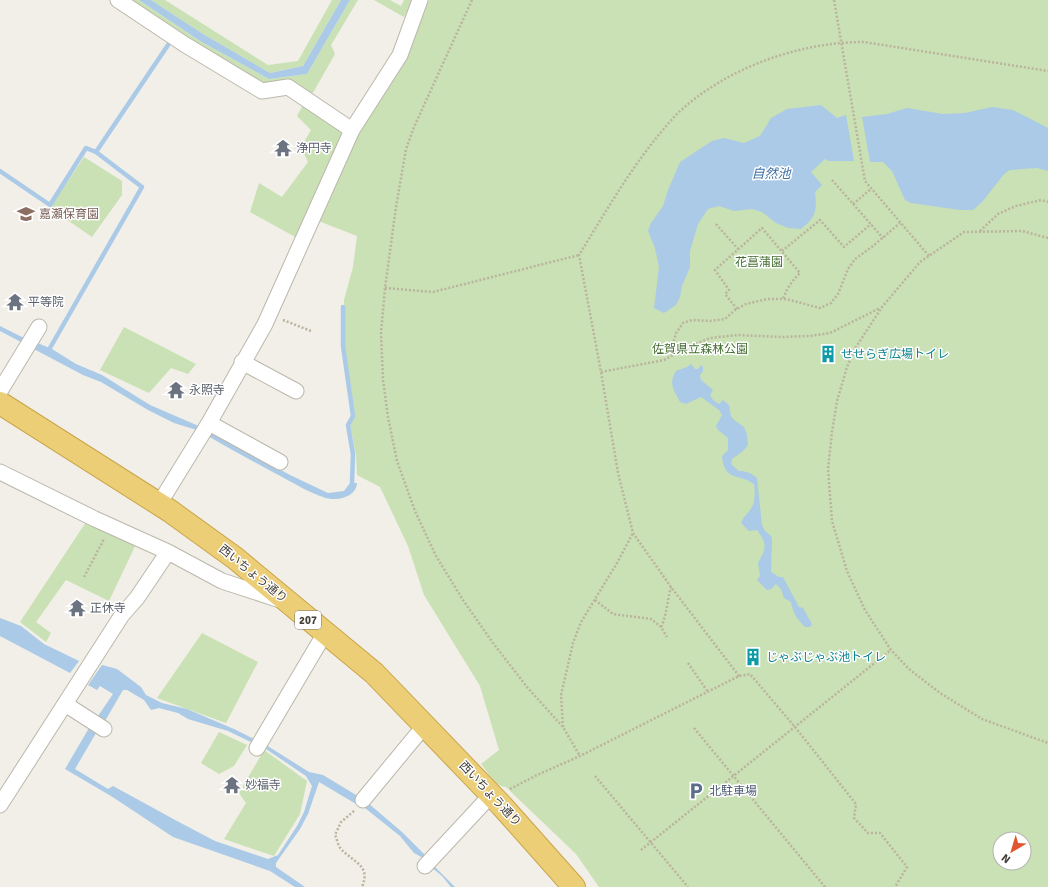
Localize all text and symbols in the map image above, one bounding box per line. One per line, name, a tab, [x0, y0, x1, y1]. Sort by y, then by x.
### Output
temple icon: 浄円寺	[273, 138, 293, 158]
place label: 浄円寺	[296, 141, 332, 156]
water label: 自然池	[751, 166, 792, 182]
school or university icon: 嘉瀬保育園	[16, 204, 36, 224]
place label: 嘉瀬保育園	[39, 207, 99, 222]
park label: 花菖蒲園	[735, 255, 783, 270]
temple icon: 平等院	[5, 292, 25, 312]
place label: 平等院	[28, 295, 64, 310]
park label: 佐賀県立森林公園	[652, 342, 748, 357]
building icon: せせらぎ広場トイレ	[818, 344, 838, 364]
place label: せせらぎ広場トイレ	[841, 347, 949, 362]
temple icon: 永照寺	[166, 380, 186, 400]
place label: 永照寺	[189, 383, 225, 398]
street label: 西いちょう通り	[216, 542, 290, 606]
temple icon: 正休寺	[67, 598, 87, 618]
place label: 正休寺	[90, 601, 126, 616]
road number: 207	[295, 611, 321, 629]
building icon: じゃぶじゃぶ池トイレ	[743, 647, 763, 667]
place label: じゃぶじゃぶ池トイレ	[766, 650, 886, 665]
street label: 西いちょう通り	[456, 758, 524, 830]
temple icon: 妙福寺	[222, 775, 242, 795]
place label: 妙福寺	[245, 778, 281, 793]
parking icon: 北駐車場	[686, 781, 706, 801]
place label: 北駐車場	[709, 784, 757, 799]
north arrow	[992, 831, 1032, 871]
text: N	[999, 851, 1013, 866]

